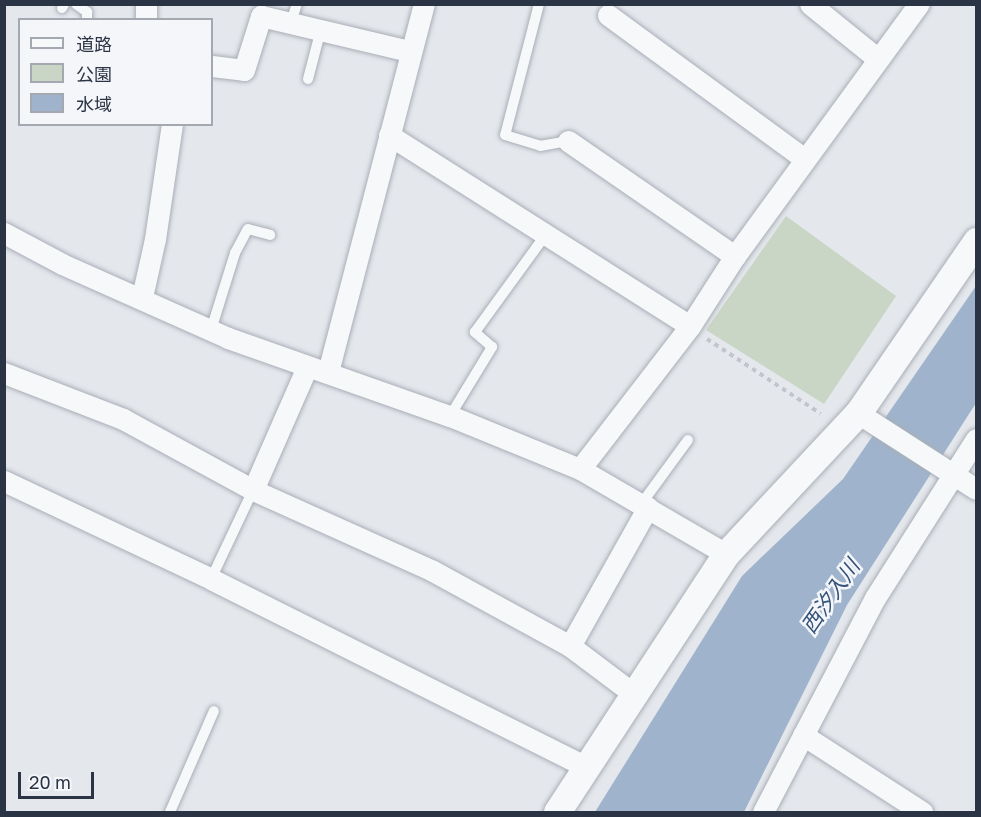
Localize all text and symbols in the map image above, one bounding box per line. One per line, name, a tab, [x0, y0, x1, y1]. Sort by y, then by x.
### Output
legend	[18, 18, 213, 126]
text: 道路	[76, 33, 112, 55]
text: 公園	[76, 63, 112, 85]
text: 水域	[76, 93, 112, 115]
water label: 西汐入川	[796, 554, 864, 638]
scale bar	[21, 760, 98, 798]
text: 20 m	[29, 771, 71, 793]

